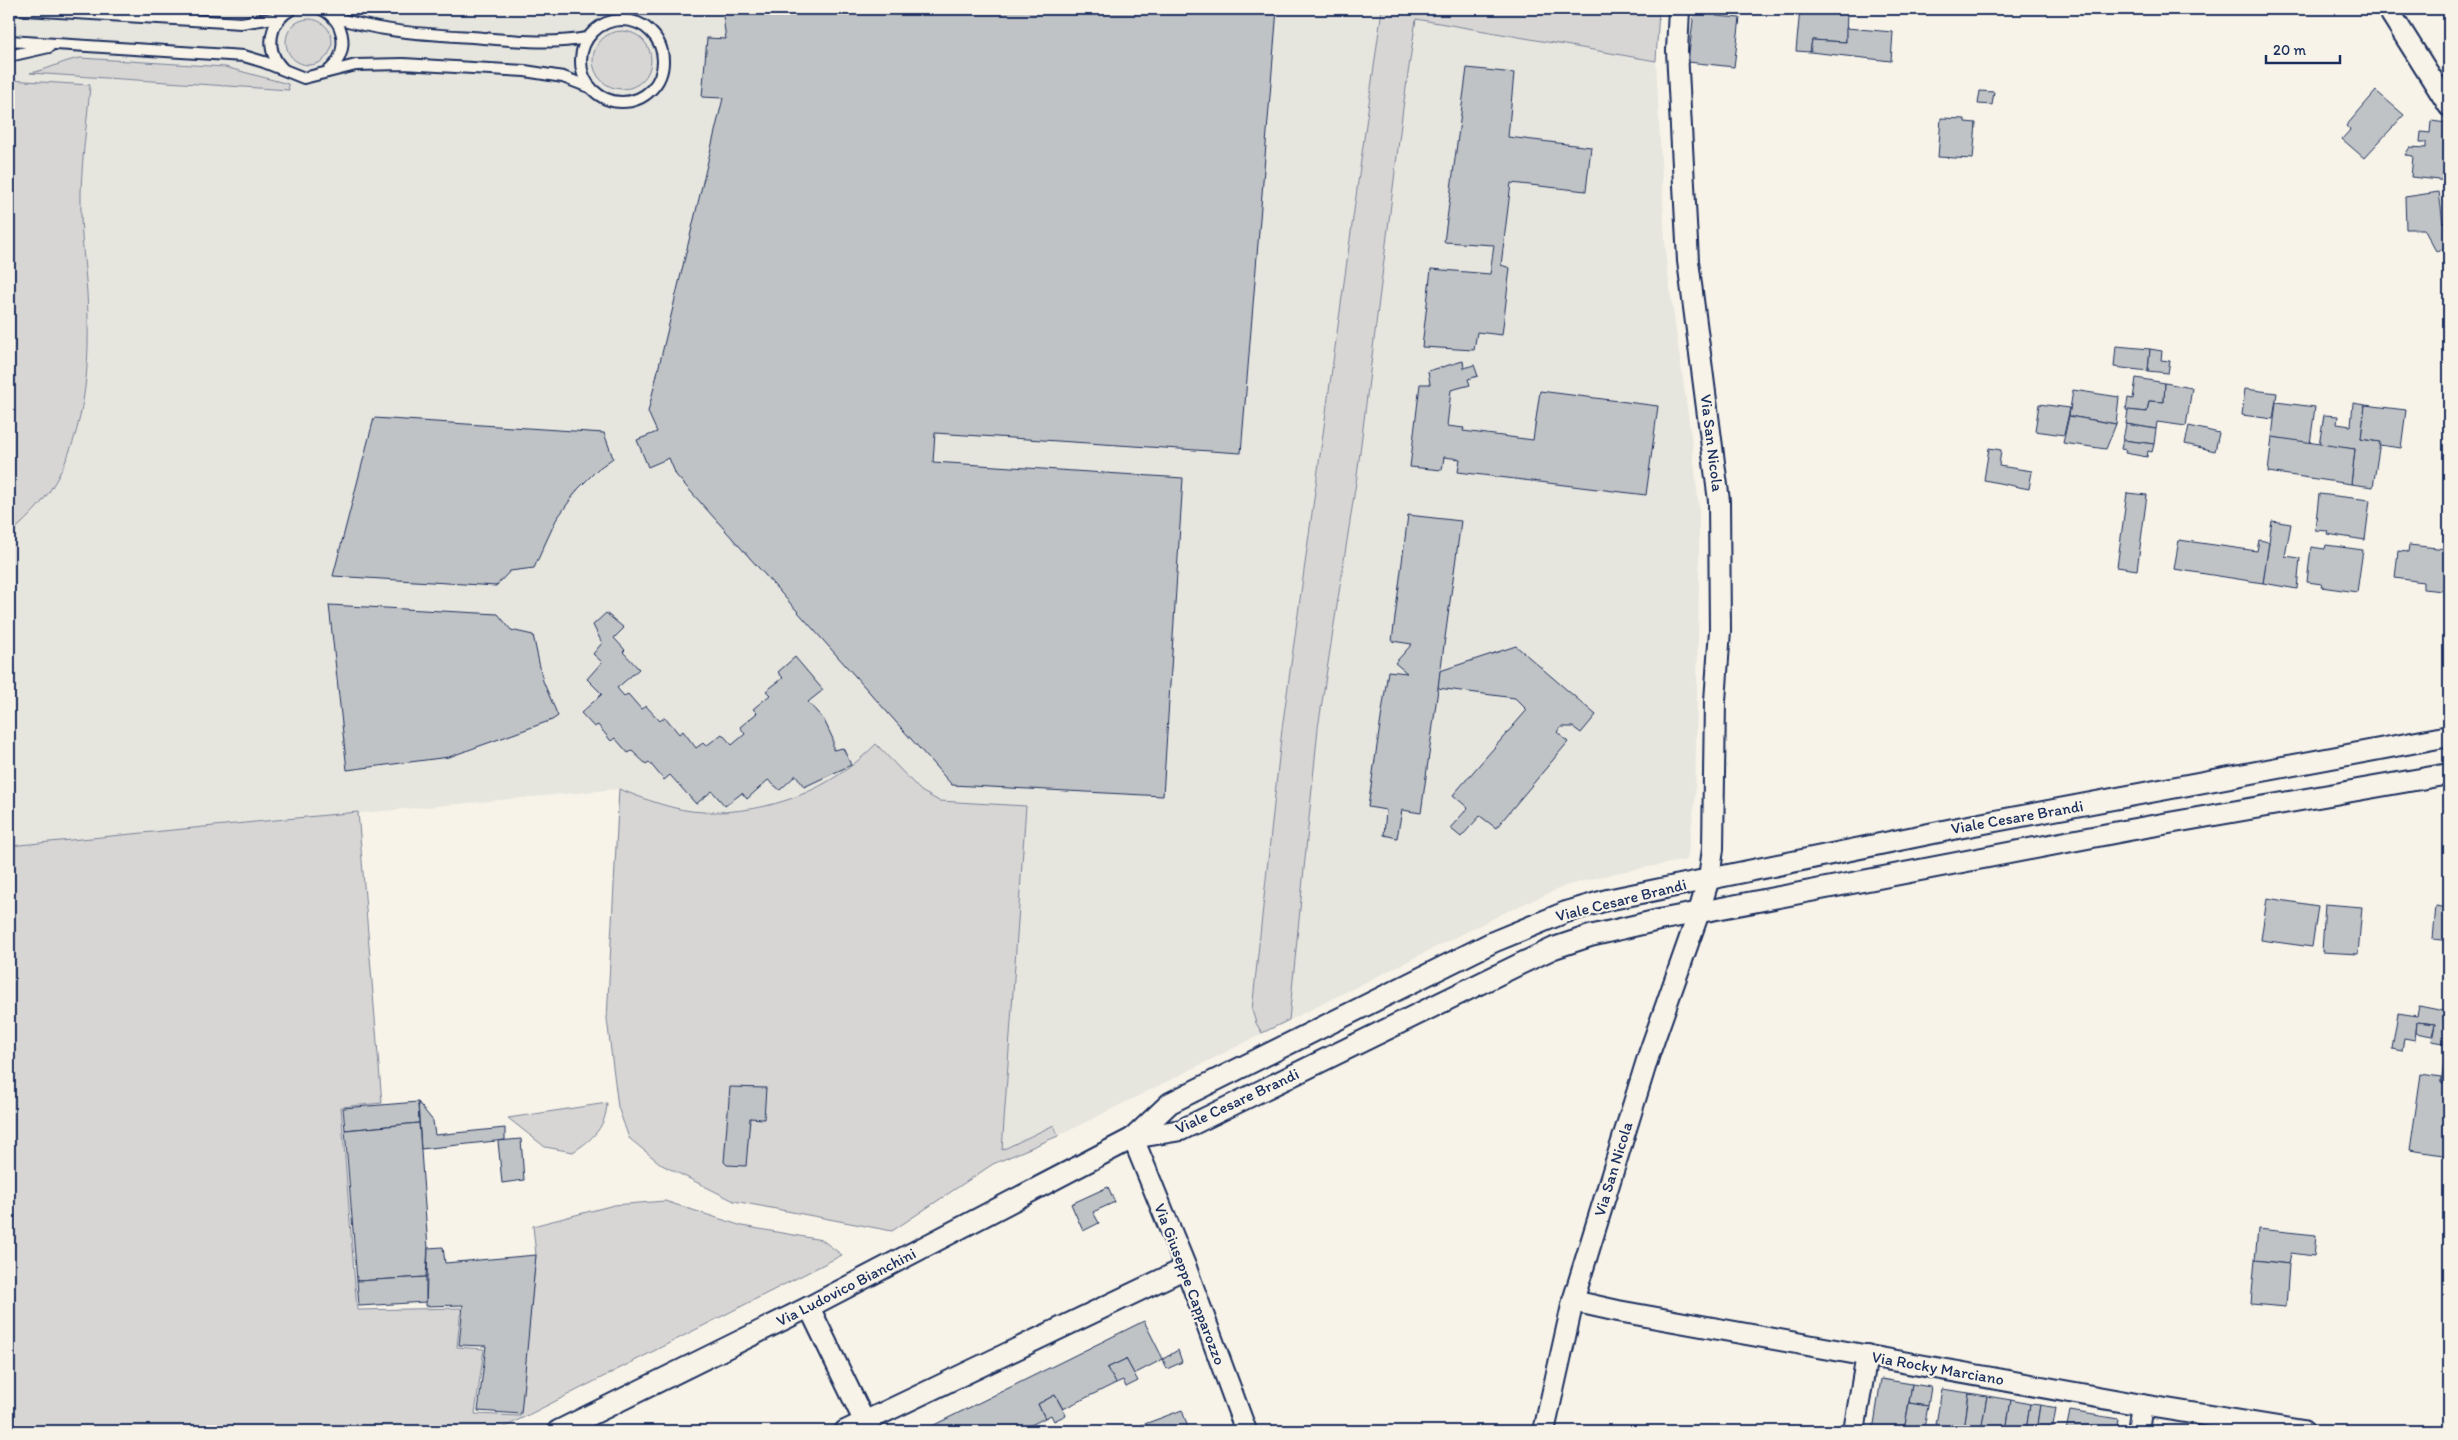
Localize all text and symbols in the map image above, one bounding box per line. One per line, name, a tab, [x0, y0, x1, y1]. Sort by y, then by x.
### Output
scale bar	[2266, 32, 2339, 64]
text: 20 m	[2273, 41, 2307, 59]
street label: Via San Nicola	[1697, 393, 1727, 494]
street label: Viale Cesare Brandi	[1949, 796, 2085, 838]
street label: Viale Cesare Brandi	[1554, 875, 1688, 925]
street label: Viale Cesare Brandi	[1172, 1064, 1302, 1138]
street label: Via San Nicola	[1590, 1119, 1637, 1219]
street label: Via Giuseppe Capparozzo	[1150, 1201, 1230, 1367]
street label: Via Ludovico Bianchini	[773, 1244, 919, 1330]
street label: Via Rocky Marciano	[1870, 1347, 2006, 1389]

